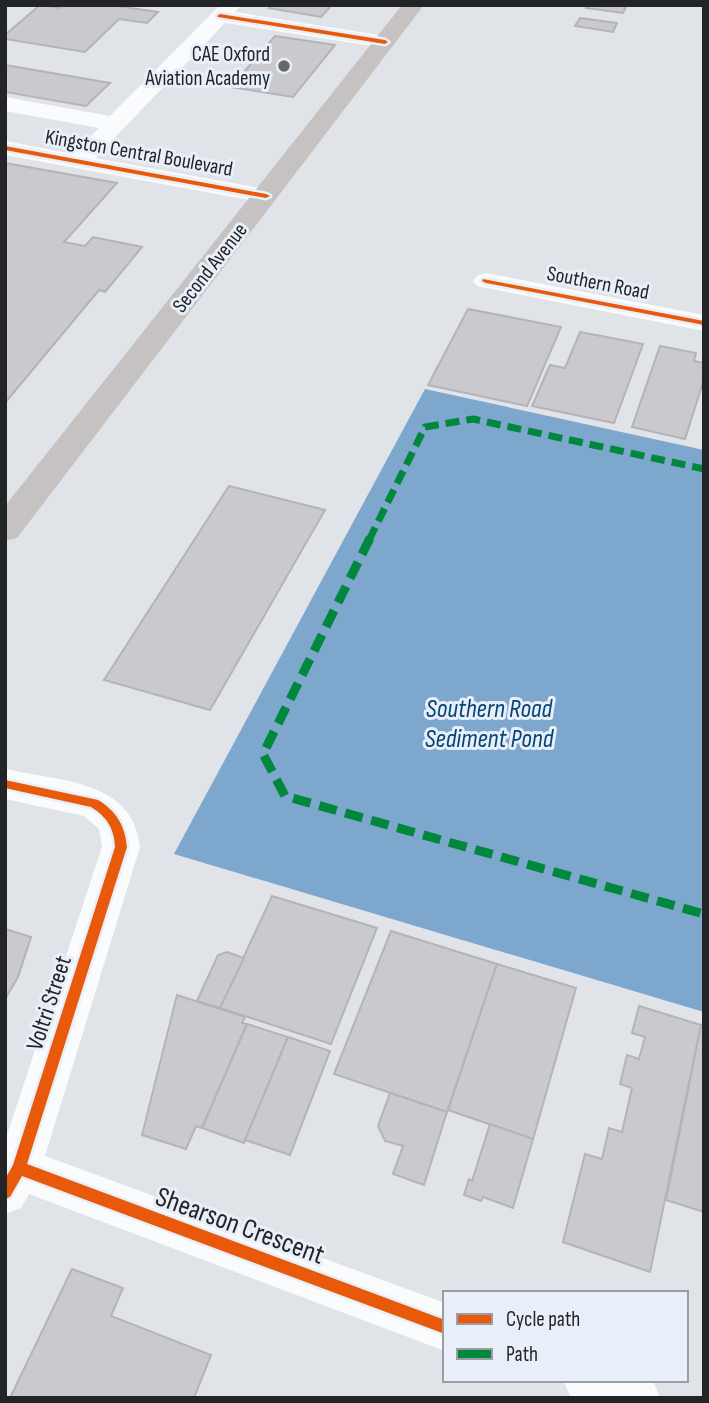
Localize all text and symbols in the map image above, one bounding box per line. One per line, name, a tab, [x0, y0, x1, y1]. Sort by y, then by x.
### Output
place label: CAE Oxford Aviation Academy	[145, 42, 270, 91]
marker: CAE Oxford Aviation Academy	[276, 58, 292, 74]
street label: Kingston Central Boulevard	[43, 124, 235, 182]
street label: Second Avenue	[167, 218, 253, 318]
street label: Southern Road	[545, 261, 651, 305]
water label: Southern Road Sediment Pond	[425, 694, 555, 755]
street label: Voltri Street	[20, 952, 78, 1054]
street label: Shearson Crescent	[151, 1180, 329, 1272]
legend	[443, 1291, 688, 1382]
text: Cycle path	[506, 1307, 580, 1332]
text: Path	[506, 1342, 538, 1367]

